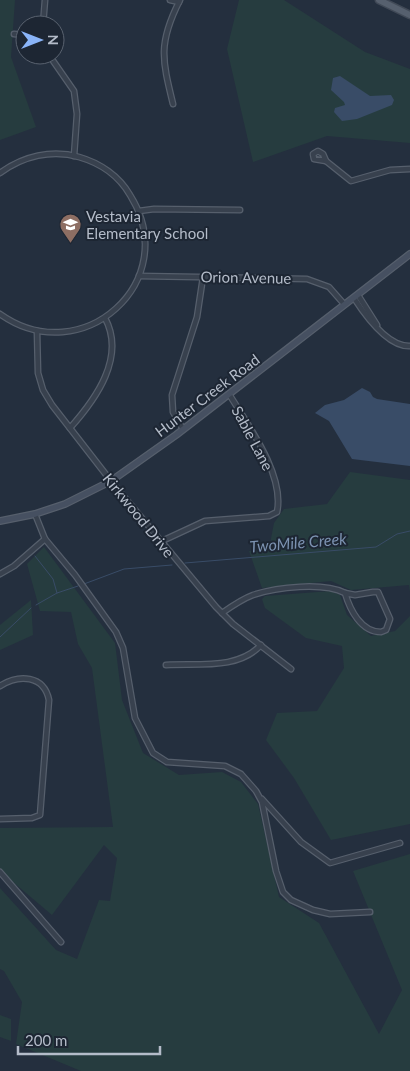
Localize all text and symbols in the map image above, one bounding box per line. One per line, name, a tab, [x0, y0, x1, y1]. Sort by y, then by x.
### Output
north arrow	[15, 15, 65, 65]
text: N	[45, 35, 62, 45]
place label: Vestavia Elementary School	[86, 207, 208, 242]
school or university icon: Vestavia Elementary School	[58, 213, 82, 244]
street label: Orion Avenue	[200, 267, 292, 287]
street label: Hunter Creek Road	[151, 350, 263, 440]
street label: Sable Lane	[228, 403, 278, 473]
street label: Kirkwood Drive	[99, 469, 179, 561]
water label: TwoMile Creek	[249, 528, 348, 556]
scale bar	[18, 1024, 160, 1056]
text: 200 m	[25, 1031, 67, 1049]

